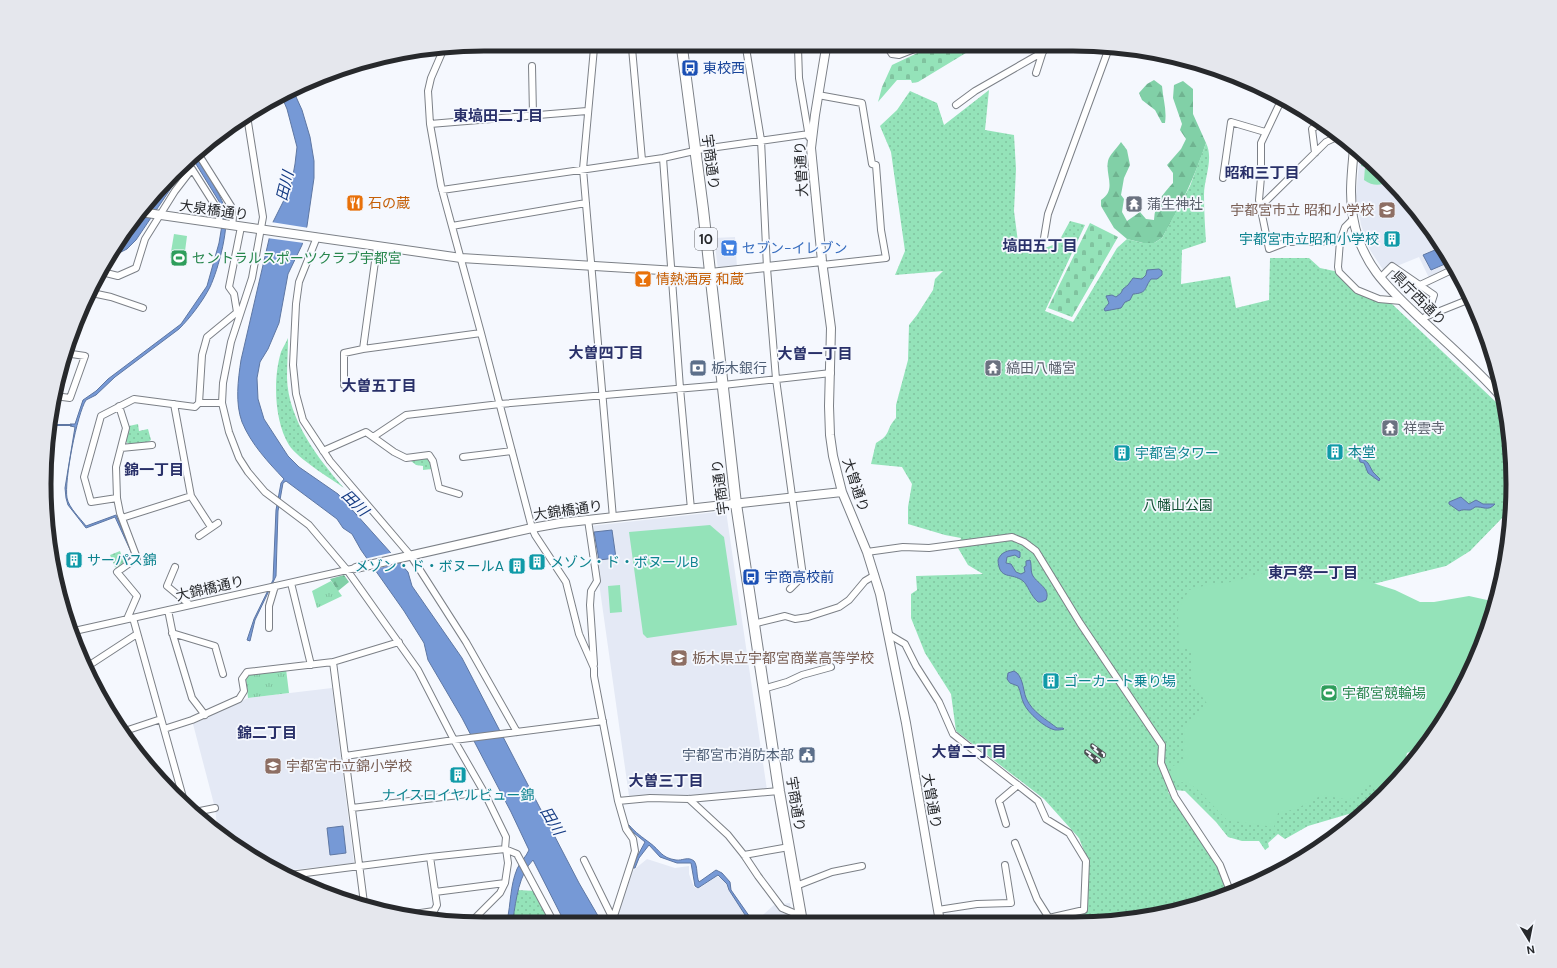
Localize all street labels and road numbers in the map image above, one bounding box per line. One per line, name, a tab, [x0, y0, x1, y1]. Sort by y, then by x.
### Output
street label: 宇商通り	[699, 133, 723, 191]
street label: 大曽通り	[791, 141, 811, 197]
street label: 大泉橋通り	[178, 196, 250, 224]
road number: 10	[695, 228, 717, 250]
street label: 県庁西通り	[1388, 267, 1450, 329]
street label: 大曽通り	[839, 456, 873, 514]
street label: 宇商通り	[708, 458, 732, 516]
street label: 大錦橋通り	[532, 496, 604, 524]
street label: 大錦橋通り	[174, 571, 246, 605]
street label: 大曽通り	[918, 772, 946, 830]
street label: 宇商通り	[783, 775, 809, 833]

